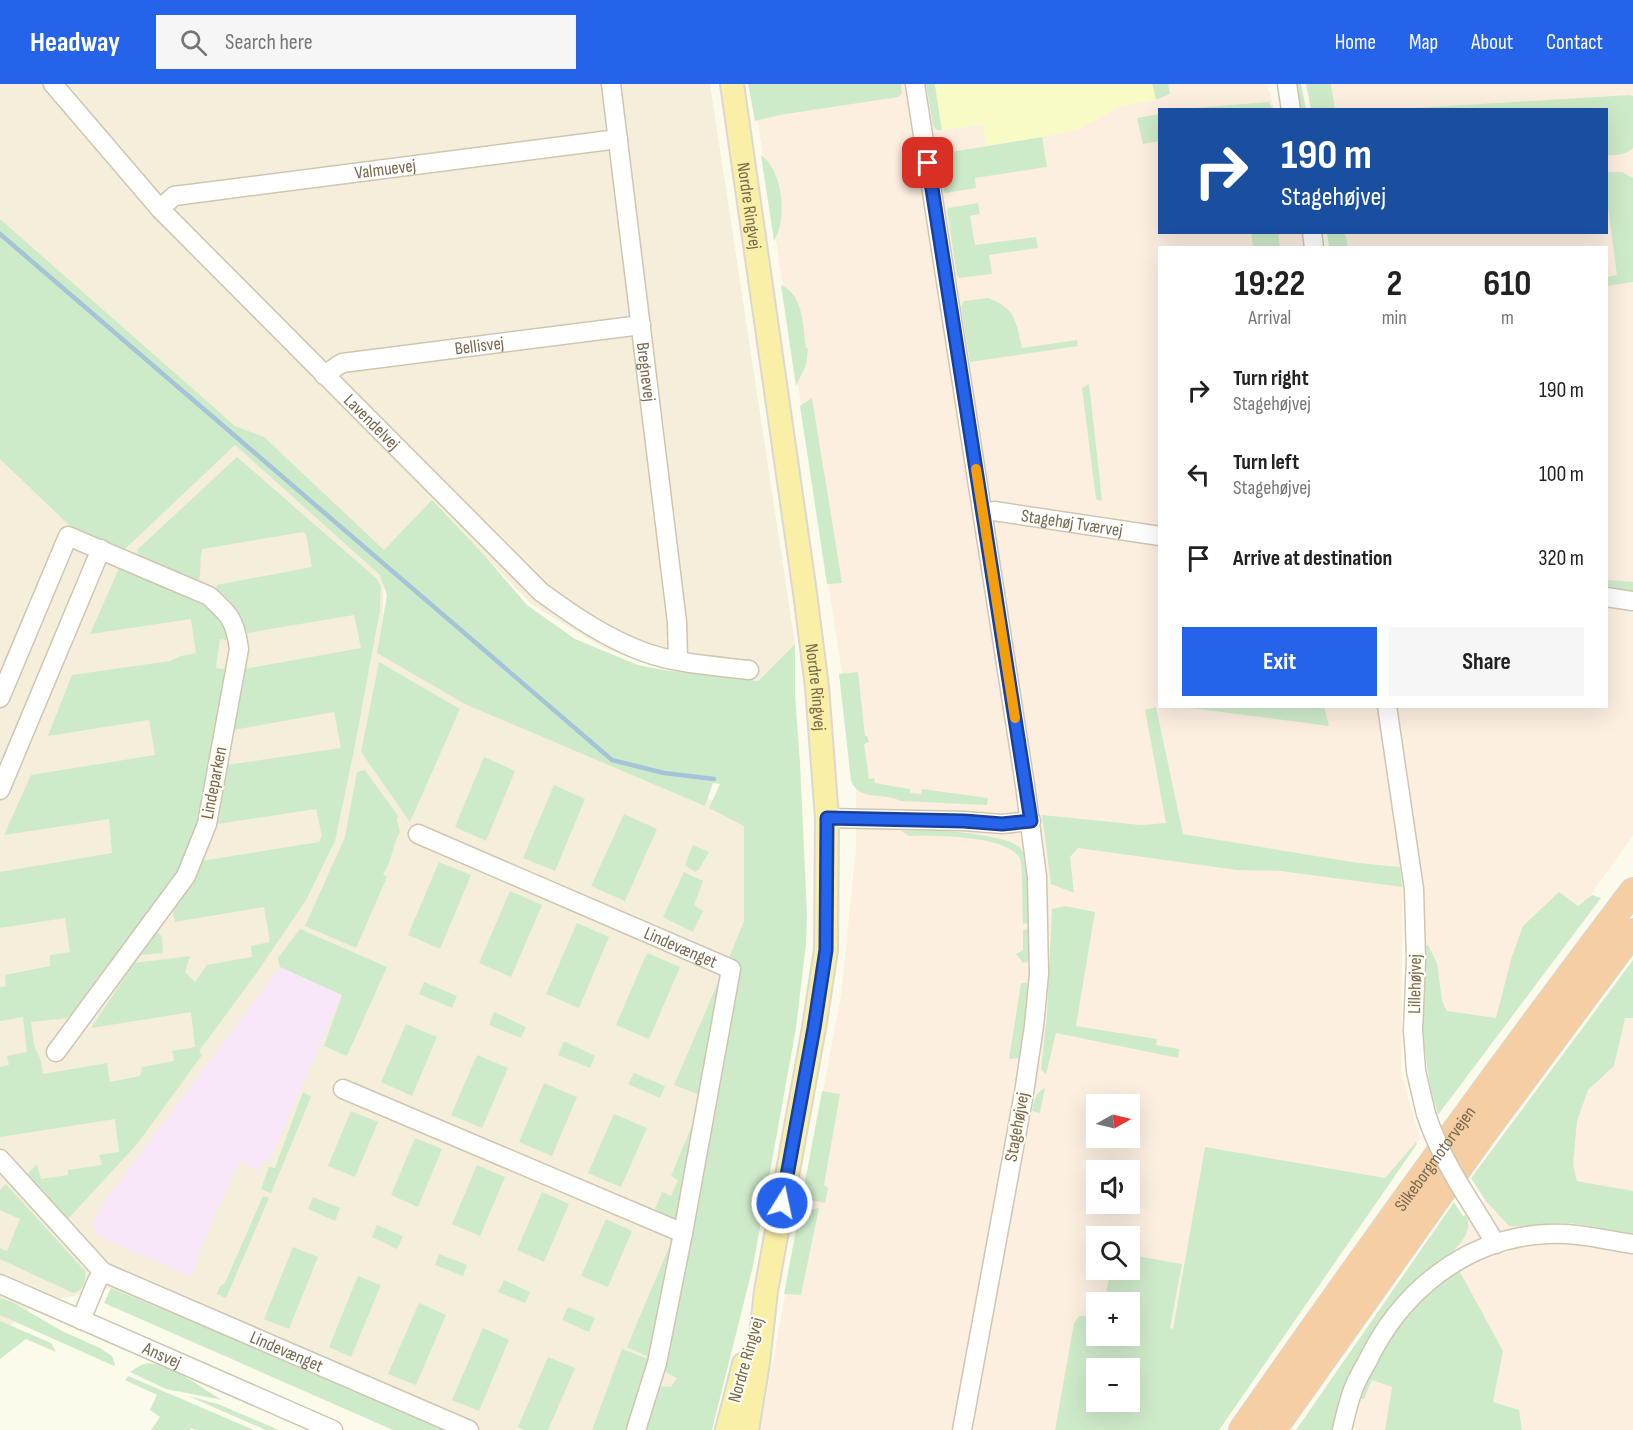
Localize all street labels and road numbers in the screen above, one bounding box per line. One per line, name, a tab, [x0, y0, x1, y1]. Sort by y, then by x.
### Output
street label: Valmuevej	[353, 155, 417, 183]
street label: Nordre Ringvej	[733, 161, 766, 251]
street label: Bellisvej	[453, 332, 505, 359]
street label: Bregnevej	[632, 341, 660, 403]
street label: Lavendelvej	[340, 390, 404, 454]
street label: Stagehøj Tværvej	[1020, 505, 1124, 541]
street label: Nordre Ringvej	[801, 642, 831, 732]
street label: Lindeparken	[197, 745, 231, 821]
street label: Lindevænget	[641, 922, 721, 972]
street label: Lillehøjvej	[1404, 954, 1426, 1014]
street label: Stagehøjvej	[1001, 1091, 1033, 1163]
street label: Silkeborgmotorvejen	[1390, 1102, 1480, 1215]
street label: Nordre Ringvej	[724, 1315, 768, 1405]
street label: Lindevænget	[247, 1326, 327, 1376]
street label: Ansvej	[139, 1337, 184, 1373]

